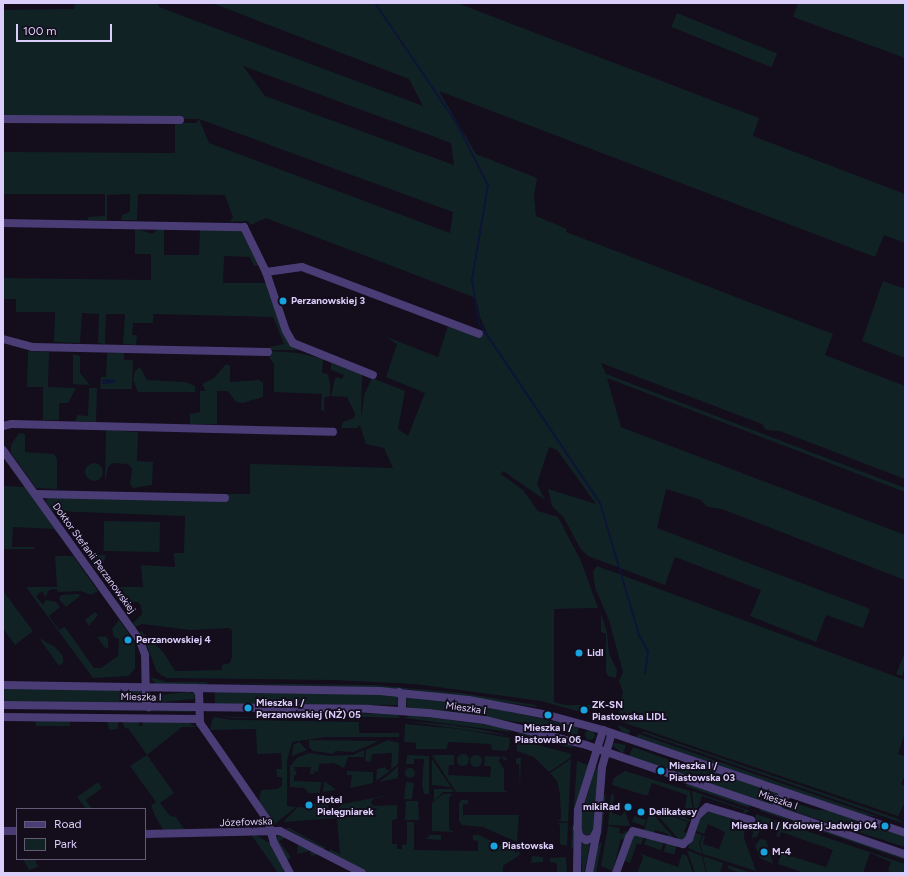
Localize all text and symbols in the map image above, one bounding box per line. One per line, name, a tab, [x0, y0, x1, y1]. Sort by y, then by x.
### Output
scale bar	[18, 16, 114, 42]
text: 100 m	[23, 24, 57, 38]
place label: Perzanowskiej 3	[291, 295, 365, 307]
marker: Perzanowskiej 3	[278, 296, 288, 306]
street label: Doktor Stefanii Perzanowskiej	[50, 501, 138, 615]
place label: Perzanowskiej 4	[136, 634, 211, 646]
marker: Perzanowskiej 4	[123, 635, 133, 645]
place label: Lidl	[587, 647, 603, 659]
marker: Lidl	[574, 648, 584, 658]
street label: Mieszka I	[120, 691, 162, 703]
place label: Mieszka I / Perzanowskiej (NŻ) 05	[256, 696, 361, 720]
place label: ZK-SN Piastowska LIDL	[592, 698, 667, 722]
street label: Mieszka I	[445, 699, 487, 717]
marker: Mieszka I / Perzanowskiej (NŻ) 05	[243, 703, 253, 713]
marker: ZK-SN Piastowska LIDL	[579, 705, 589, 715]
marker: Mieszka I / Piastowska 06	[543, 710, 553, 720]
place label: Mieszka I / Piastowska 06	[515, 721, 581, 744]
place label: Mieszka I / Piastowska 03	[669, 759, 735, 782]
marker: Mieszka I / Piastowska 03	[656, 766, 666, 776]
street label: Mieszka I	[757, 788, 799, 812]
place label: Hotel Pielęgniarek	[317, 793, 374, 816]
marker: Hotel Pielęgniarek	[304, 800, 314, 810]
place label: mikiRad	[583, 801, 620, 813]
marker: mikiRad	[623, 802, 633, 812]
place label: Delikatesy	[649, 806, 697, 818]
marker: Delikatesy	[636, 807, 646, 817]
legend	[16, 808, 146, 860]
street label: Józefowska	[219, 815, 273, 829]
text: Road	[54, 817, 82, 831]
place label: Mieszka I / Królowej Jadwigi 04	[731, 820, 877, 832]
marker: Mieszka I / Królowej Jadwigi 04	[880, 821, 890, 831]
text: Park	[54, 837, 77, 851]
place label: Piastowska	[502, 840, 554, 852]
marker: Piastowska	[489, 841, 499, 851]
place label: M-4	[772, 846, 791, 858]
marker: M-4	[759, 847, 769, 857]

